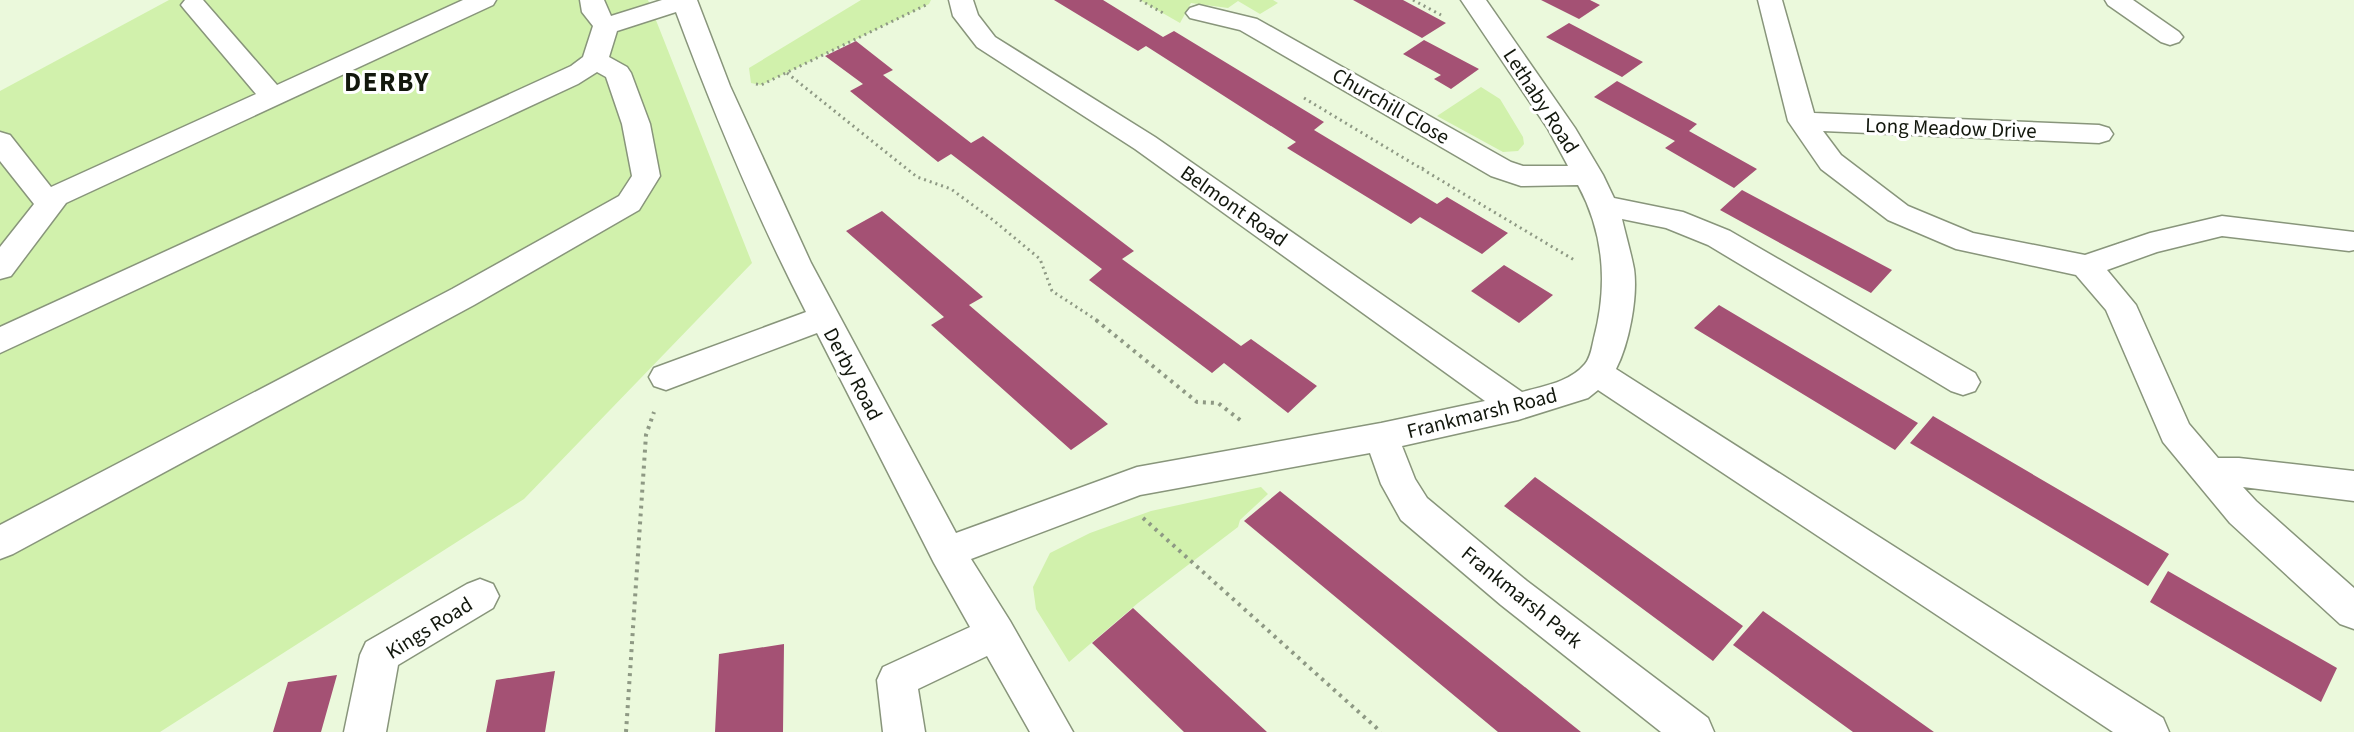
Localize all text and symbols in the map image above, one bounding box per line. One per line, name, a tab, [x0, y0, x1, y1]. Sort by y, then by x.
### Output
street label: Lethaby Road	[1496, 43, 1586, 159]
street label: Churchill Close	[1327, 60, 1455, 152]
district label: DERBY	[344, 63, 430, 102]
street label: Long Meadow Drive	[1865, 110, 2037, 146]
street label: Belmont Road	[1174, 158, 1294, 254]
street label: Derby Road	[816, 322, 890, 426]
street label: Frankmarsh Road	[1404, 380, 1560, 446]
street label: Frankmarsh Park	[1455, 539, 1589, 656]
street label: Kings Road	[380, 589, 478, 667]

